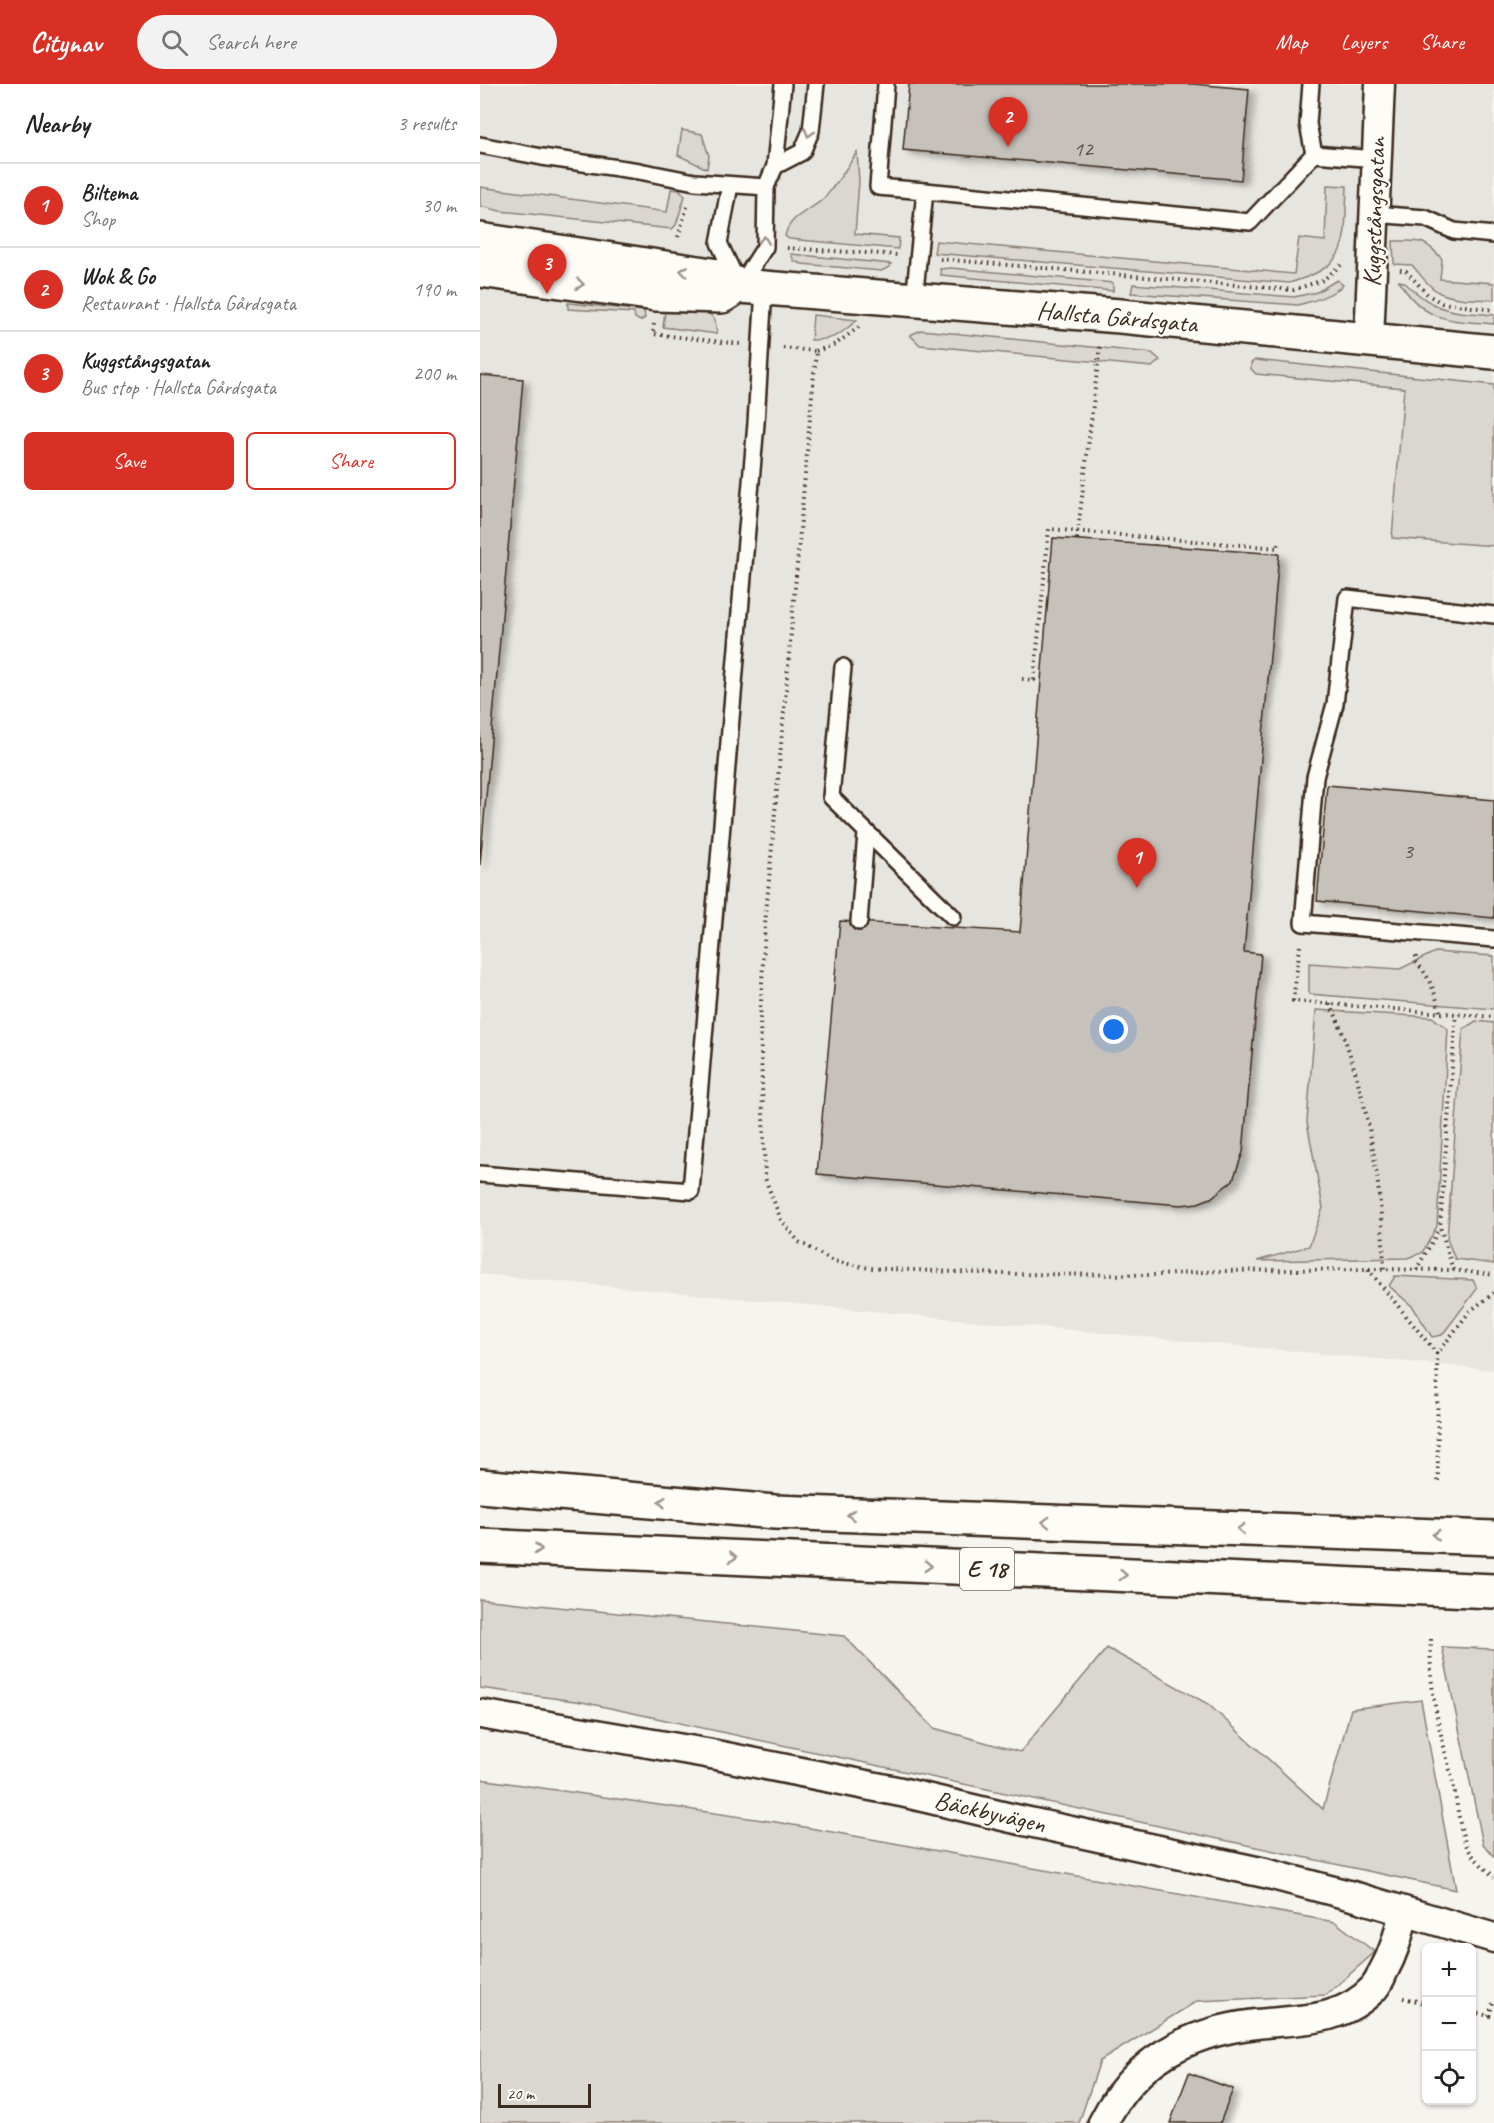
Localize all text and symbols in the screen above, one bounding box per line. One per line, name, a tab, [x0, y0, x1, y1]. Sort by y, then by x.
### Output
search box	[137, 15, 557, 69]
text: Citynav	[30, 25, 101, 60]
icon: search	[158, 26, 191, 59]
text: Search here	[206, 28, 296, 56]
text: Map	[1275, 29, 1308, 55]
text: Layers	[1341, 29, 1387, 55]
text: Share	[1420, 29, 1464, 55]
pin: 2	[988, 98, 1028, 147]
text: Nearby	[24, 107, 89, 140]
text: 3 results	[397, 111, 456, 136]
one-way arrow	[804, 128, 816, 138]
house number: 12	[1073, 135, 1095, 163]
street label: Kuggstångsgatan	[1355, 135, 1393, 287]
text: Biltema	[81, 179, 137, 207]
text: 1	[39, 193, 48, 218]
text: 30 m	[422, 193, 456, 218]
text: Shop	[81, 207, 115, 232]
one-way arrow	[757, 235, 770, 245]
pin: 3	[528, 244, 566, 294]
text: Wok & Go	[81, 263, 155, 291]
one-way arrow	[679, 266, 688, 278]
text: 2	[39, 277, 48, 302]
text: 190 m	[413, 277, 456, 302]
one-way arrow	[575, 277, 584, 289]
text: Restaurant · Hallsta Gårdsgata	[81, 291, 296, 316]
street label: Hallsta Gårdsgata	[1035, 294, 1200, 341]
text: Kuggstångsgatan	[81, 347, 210, 375]
text: 3	[39, 361, 48, 386]
text: 200 m	[413, 361, 456, 386]
text: Bus stop · Hallsta Gårdsgata	[81, 375, 276, 400]
button: Save	[24, 432, 234, 490]
button: Share	[246, 432, 456, 490]
house number: 3	[1403, 837, 1415, 865]
pin: 1	[1118, 838, 1156, 888]
your location	[1099, 1015, 1128, 1044]
one-way arrow	[657, 1496, 666, 1509]
one-way arrow	[846, 1509, 855, 1521]
one-way arrow	[1041, 1515, 1050, 1528]
one-way arrow	[1236, 1522, 1245, 1535]
one-way arrow	[1431, 1529, 1440, 1542]
one-way arrow	[534, 1542, 543, 1555]
road number: E 18	[960, 1548, 1014, 1590]
one-way arrow	[729, 1551, 738, 1564]
one-way arrow	[924, 1560, 933, 1572]
one-way arrow	[1118, 1568, 1127, 1581]
street label: Bäckbyvägen	[931, 1783, 1049, 1841]
map controls	[1422, 1943, 1476, 2105]
button: +	[1422, 1943, 1476, 1997]
button: −	[1422, 1997, 1476, 2051]
button: locate	[1422, 2051, 1476, 2105]
scale bar	[498, 2081, 591, 2108]
text: 20 m	[507, 2084, 534, 2104]

